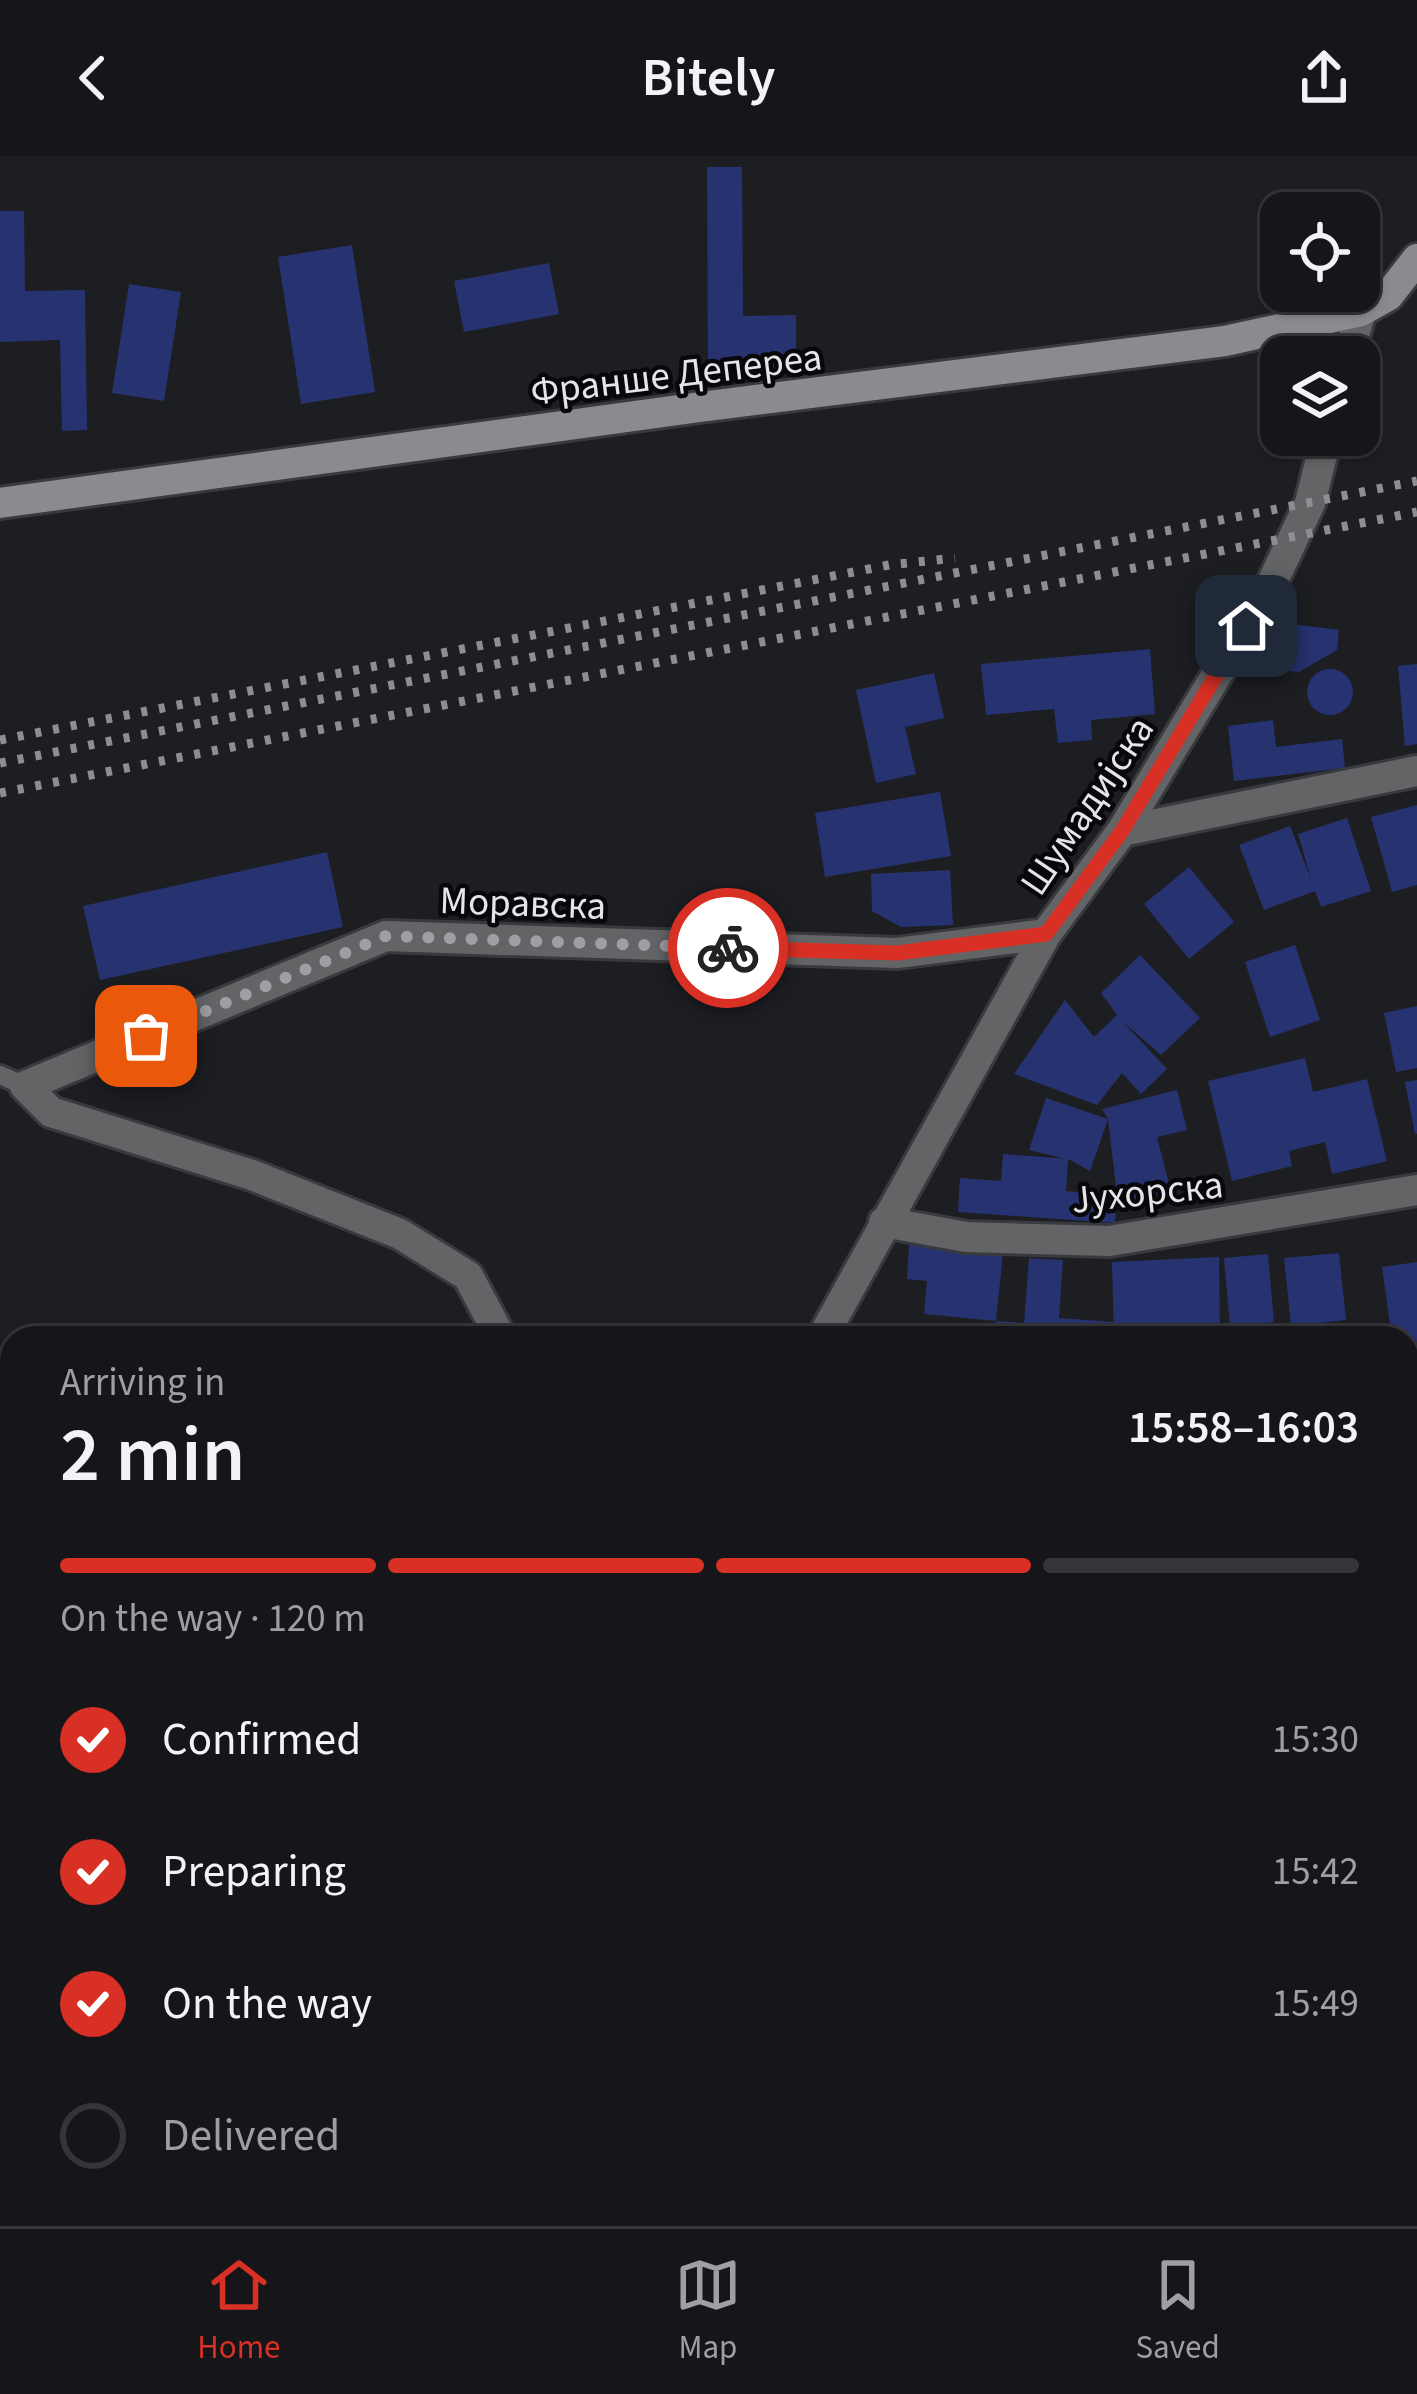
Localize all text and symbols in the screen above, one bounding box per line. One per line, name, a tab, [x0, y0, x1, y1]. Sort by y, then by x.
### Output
text: Bitely	[642, 40, 775, 117]
icon: back	[60, 45, 126, 111]
icon: share	[1291, 45, 1357, 111]
map controls	[1260, 192, 1380, 456]
button: locate	[1260, 192, 1380, 312]
street label: Франше Депереа	[527, 329, 825, 421]
button: layers	[1260, 336, 1380, 456]
pin	[1195, 575, 1297, 677]
icon: home	[1213, 593, 1279, 659]
street label: Шумадијска	[1007, 705, 1168, 907]
street label: Моравска	[439, 873, 607, 935]
courier	[668, 888, 788, 1008]
icon: bike	[695, 915, 761, 981]
pin	[95, 985, 197, 1087]
icon: bag	[113, 1003, 179, 1069]
street label: Јухорска	[1069, 1157, 1226, 1229]
text: Arriving in	[60, 1355, 225, 1411]
text: 15:58–16:03	[1128, 1396, 1359, 1460]
text: 2 min	[60, 1400, 245, 1511]
text: On the way · 120 m	[60, 1591, 366, 1647]
icon: check	[60, 1707, 126, 1773]
text: Confirmed	[162, 1708, 361, 1772]
text: 15:30	[1272, 1712, 1359, 1768]
icon: check	[60, 1839, 126, 1905]
text: Preparing	[162, 1840, 346, 1904]
text: 15:42	[1272, 1844, 1359, 1900]
icon: check	[60, 1971, 126, 2037]
text: On the way	[162, 1972, 372, 2036]
text: 15:49	[1272, 1976, 1359, 2032]
text: Delivered	[162, 2104, 340, 2168]
tab: Home	[197, 2252, 280, 2371]
tab: Map	[675, 2252, 741, 2371]
tab: Saved	[1135, 2252, 1220, 2371]

